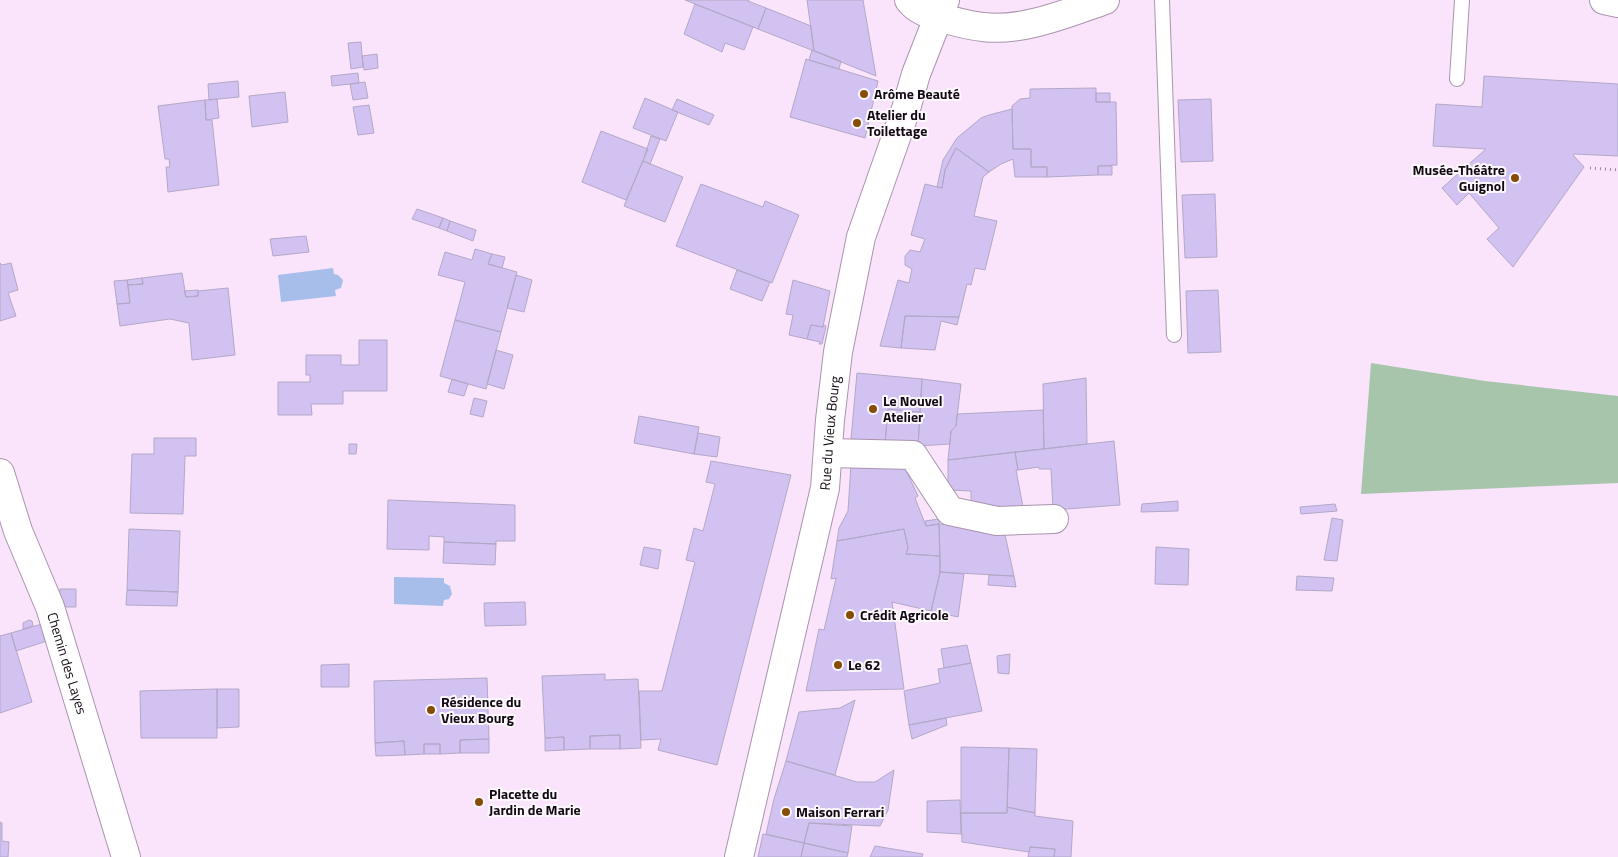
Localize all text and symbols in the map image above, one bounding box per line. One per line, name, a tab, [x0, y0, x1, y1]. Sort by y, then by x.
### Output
place label: Arôme Beauté	[874, 83, 960, 104]
marker: Arôme Beauté	[858, 88, 870, 100]
place label: Atelier du Toilettage	[867, 104, 927, 141]
marker: Atelier du Toilettage	[851, 117, 863, 129]
place label: Musée-Théâtre Guignol	[1413, 159, 1505, 196]
marker: Musée-Théâtre Guignol	[1509, 172, 1521, 184]
street label: Rue du Vieux Bourg	[814, 375, 845, 491]
place label: Le Nouvel Atelier	[883, 390, 942, 427]
marker: Le Nouvel Atelier	[867, 403, 879, 415]
place label: Crédit Agricole	[860, 604, 949, 625]
marker: Crédit Agricole	[844, 609, 856, 621]
street label: Chemin des Layes	[42, 610, 93, 717]
place label: Le 62	[848, 654, 881, 675]
marker: Le 62	[832, 659, 844, 671]
place label: Résidence du Vieux Bourg	[441, 691, 521, 728]
marker: Résidence du Vieux Bourg	[425, 704, 437, 716]
place label: Placette du Jardin de Marie	[489, 783, 581, 820]
marker: Placette du Jardin de Marie	[473, 796, 485, 808]
place label: Maison Ferrari	[796, 801, 884, 822]
marker: Maison Ferrari	[780, 806, 792, 818]

